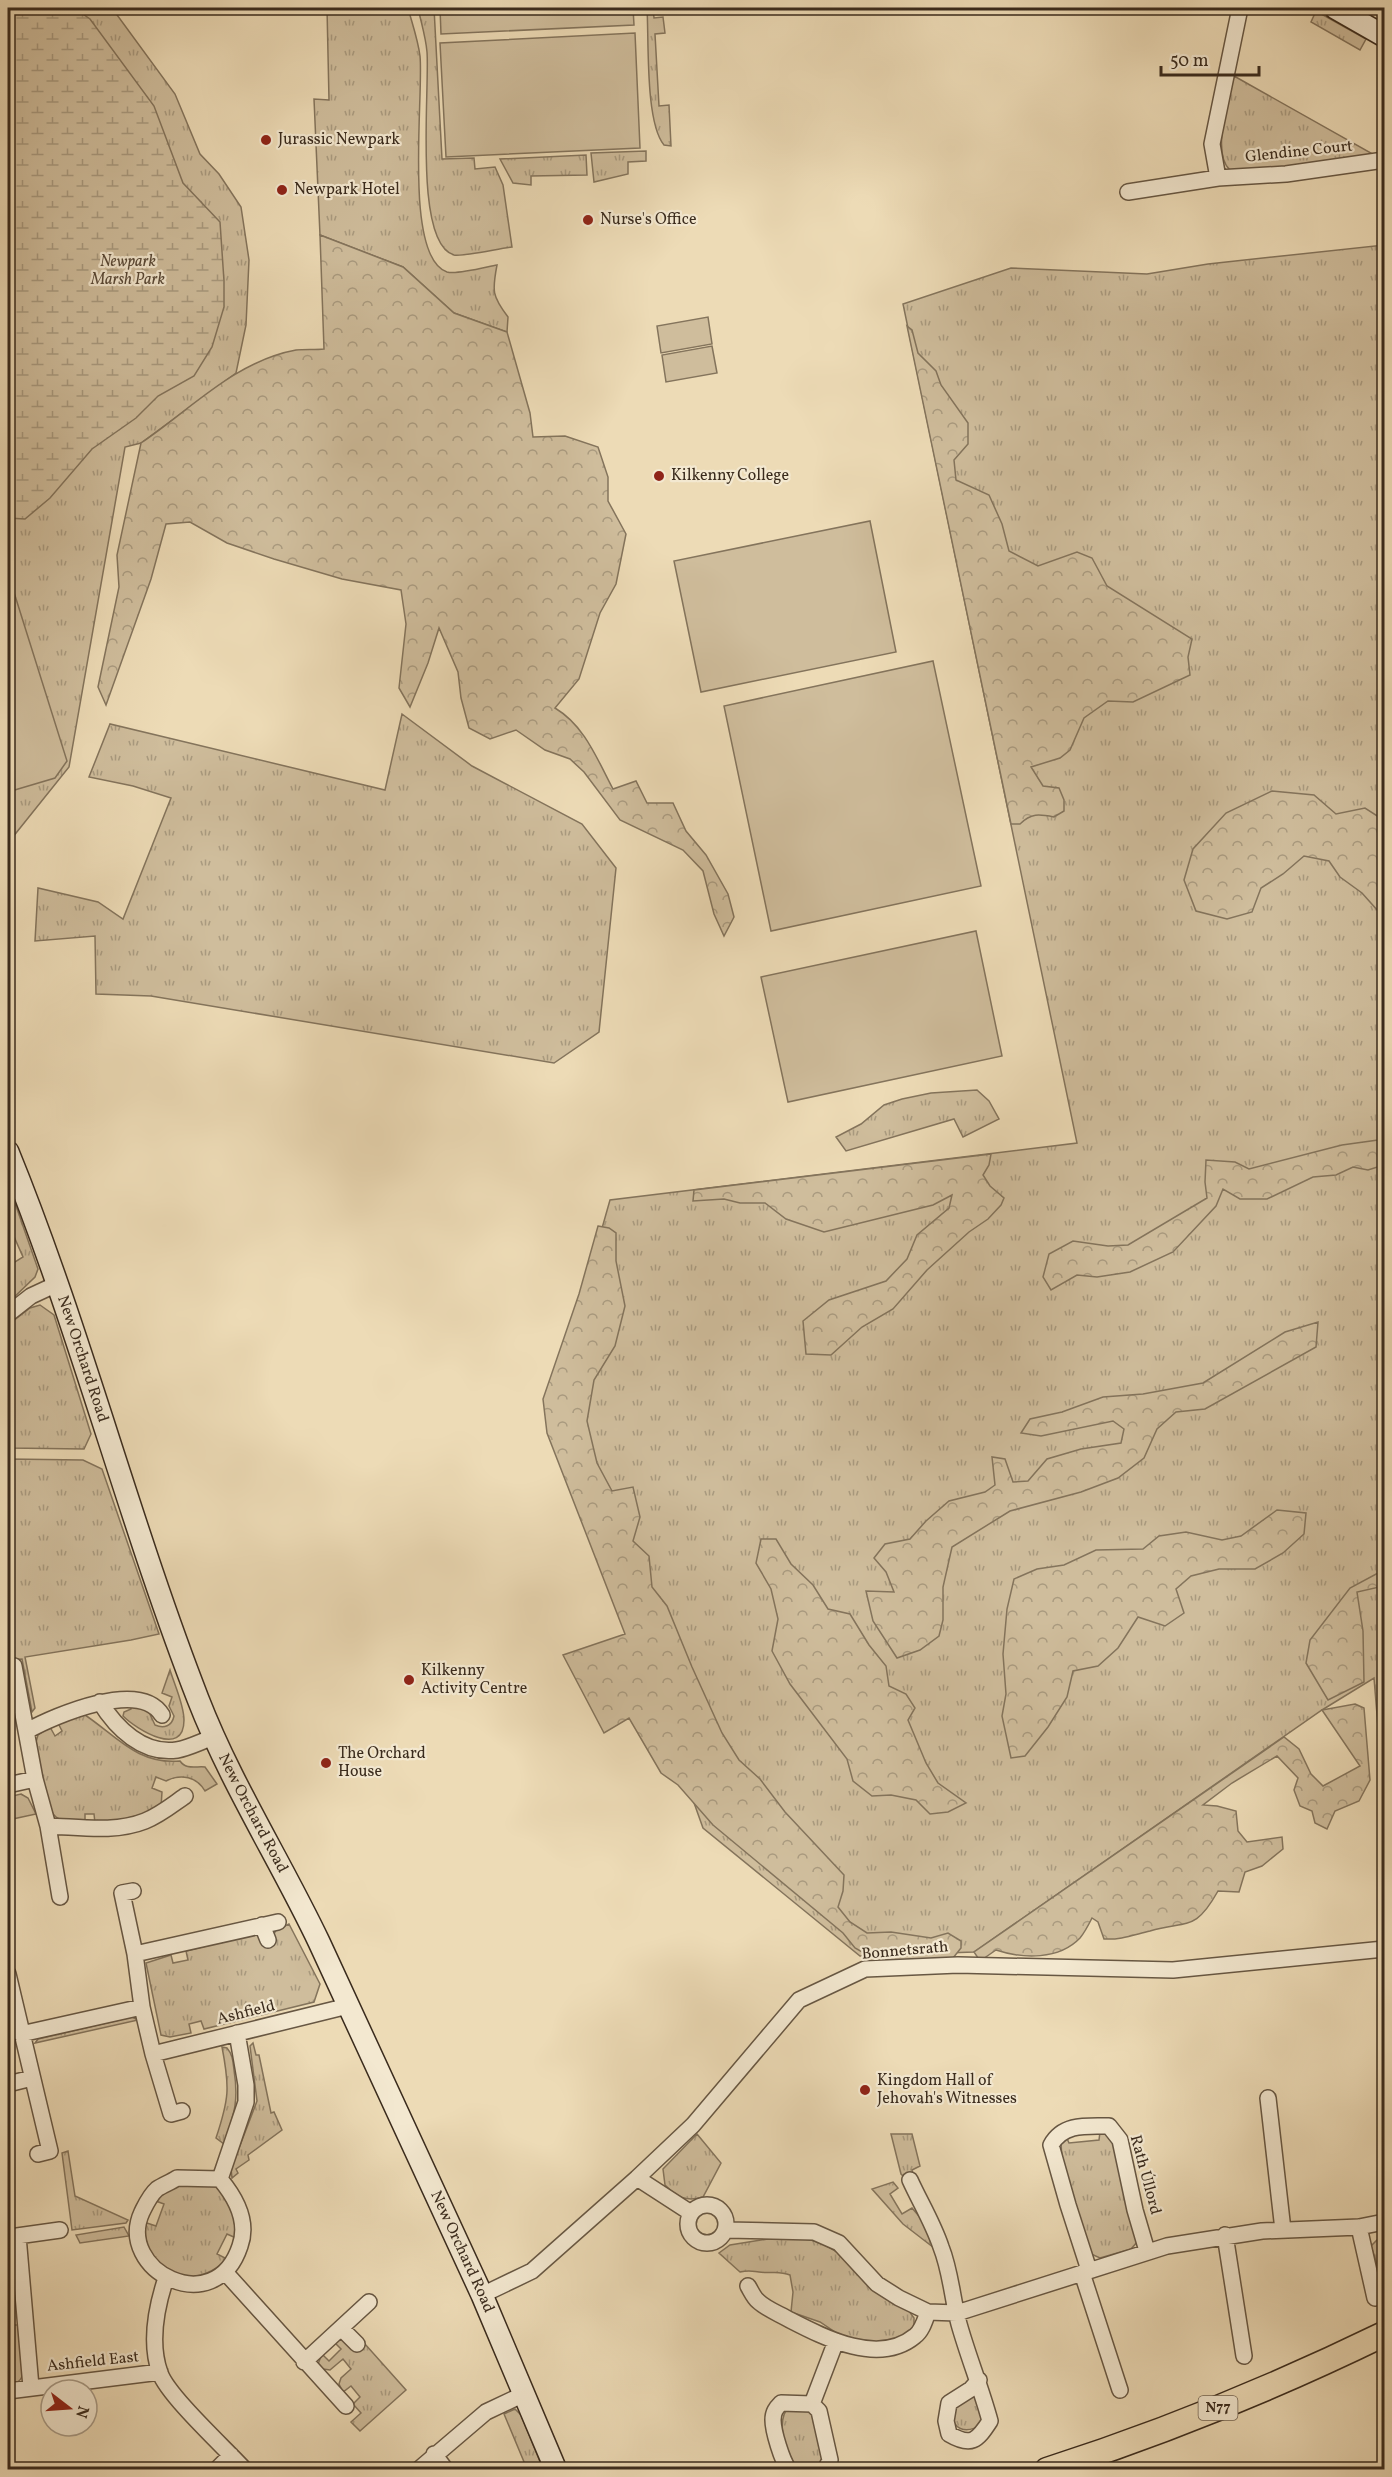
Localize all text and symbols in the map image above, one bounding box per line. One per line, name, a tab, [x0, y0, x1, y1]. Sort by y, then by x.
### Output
scale bar	[1161, 39, 1258, 77]
text: 50 m	[1170, 49, 1209, 74]
place label: Jurassic Newpark	[278, 129, 400, 151]
marker: Jurassic Newpark	[259, 133, 273, 147]
street label: Glendine Court	[1244, 135, 1354, 169]
place label: Newpark Hotel	[294, 179, 400, 201]
marker: Newpark Hotel	[275, 183, 289, 197]
place label: Nurse's Office	[600, 209, 697, 231]
marker: Nurse's Office	[581, 213, 595, 227]
park label: Newpark Marsh Park	[90, 251, 165, 291]
place label: Kilkenny College	[671, 465, 789, 487]
marker: Kilkenny College	[652, 469, 666, 483]
street label: New Orchard Road	[51, 1293, 114, 1425]
place label: Kilkenny Activity Centre	[421, 1660, 527, 1700]
marker: Kilkenny Activity Centre	[402, 1673, 416, 1687]
place label: The Orchard House	[338, 1743, 426, 1783]
street label: New Orchard Road	[212, 1750, 293, 1877]
marker: The Orchard House	[319, 1756, 333, 1770]
street label: Bonnetsrath	[861, 1936, 949, 1966]
street label: Ashfield	[215, 1995, 277, 2031]
place label: Kingdom Hall of Jehovah's Witnesses	[877, 2070, 1017, 2110]
marker: Kingdom Hall of Jehovah's Witnesses	[858, 2083, 872, 2097]
street label: Rath Úllord	[1124, 2133, 1166, 2217]
street label: New Orchard Road	[424, 2187, 499, 2316]
street label: Ashfield East	[46, 2346, 140, 2378]
north arrow	[39, 2378, 99, 2438]
road number: N77	[1198, 2396, 1238, 2420]
text: N	[69, 2403, 94, 2421]

